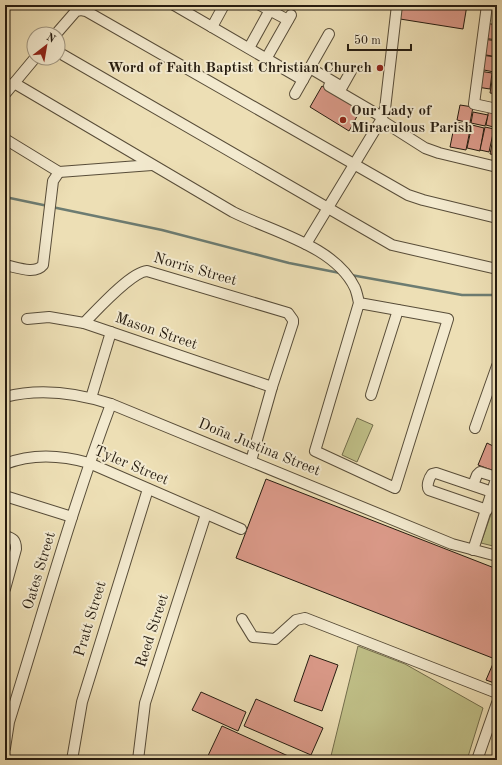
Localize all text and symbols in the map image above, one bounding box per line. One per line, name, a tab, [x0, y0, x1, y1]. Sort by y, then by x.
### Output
north arrow	[26, 26, 66, 66]
scale bar	[348, 26, 411, 52]
text: N	[44, 32, 57, 46]
text: 50 m	[354, 34, 381, 47]
place label: Word of Faith Baptist Christian Church	[108, 61, 372, 76]
marker: Word of Faith Baptist Christian Church	[375, 63, 385, 73]
place label: Our Lady of Miraculous Parish	[351, 104, 473, 136]
marker: Our Lady of Miraculous Parish	[338, 115, 348, 125]
street label: Norris Street	[152, 251, 238, 289]
street label: Mason Street	[113, 311, 199, 353]
street label: Doña Justina Street	[196, 417, 322, 479]
street label: Tyler Street	[91, 444, 171, 488]
street label: Oates Street	[21, 530, 59, 612]
street label: Pratt Street	[72, 579, 110, 659]
street label: Reed Street	[134, 592, 172, 670]

